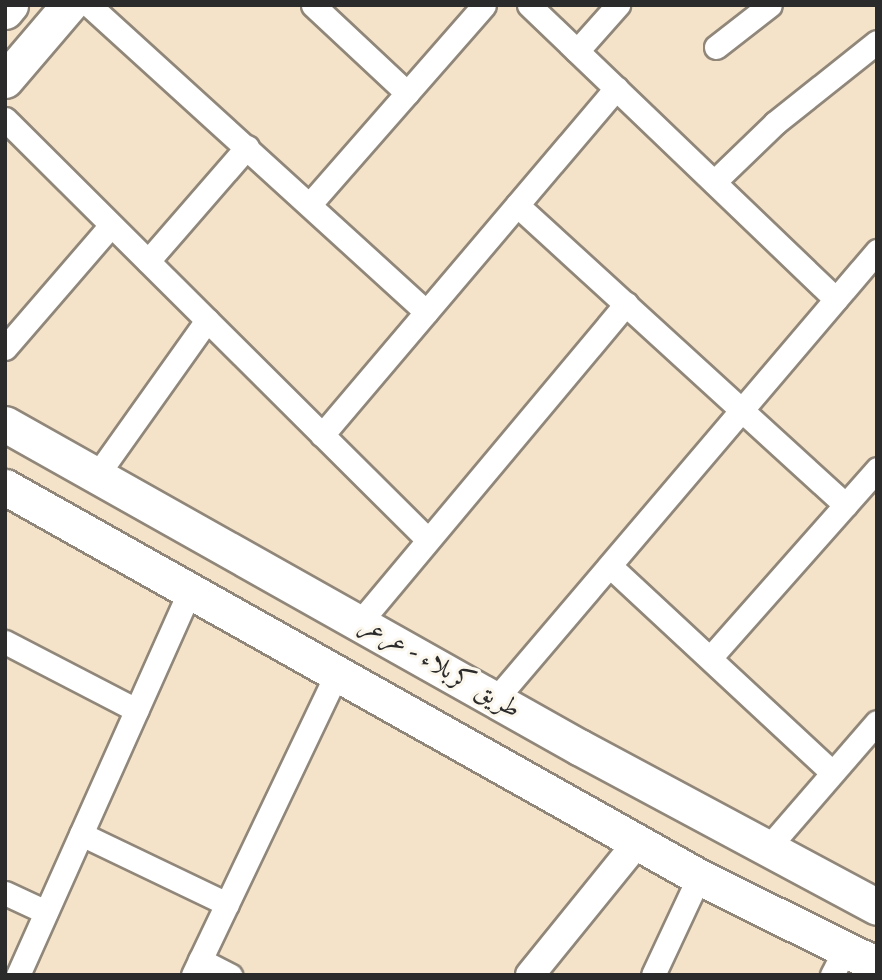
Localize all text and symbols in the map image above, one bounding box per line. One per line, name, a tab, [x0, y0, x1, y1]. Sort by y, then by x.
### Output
street label: طريق كربلاء - عرعر	[355, 610, 525, 726]

